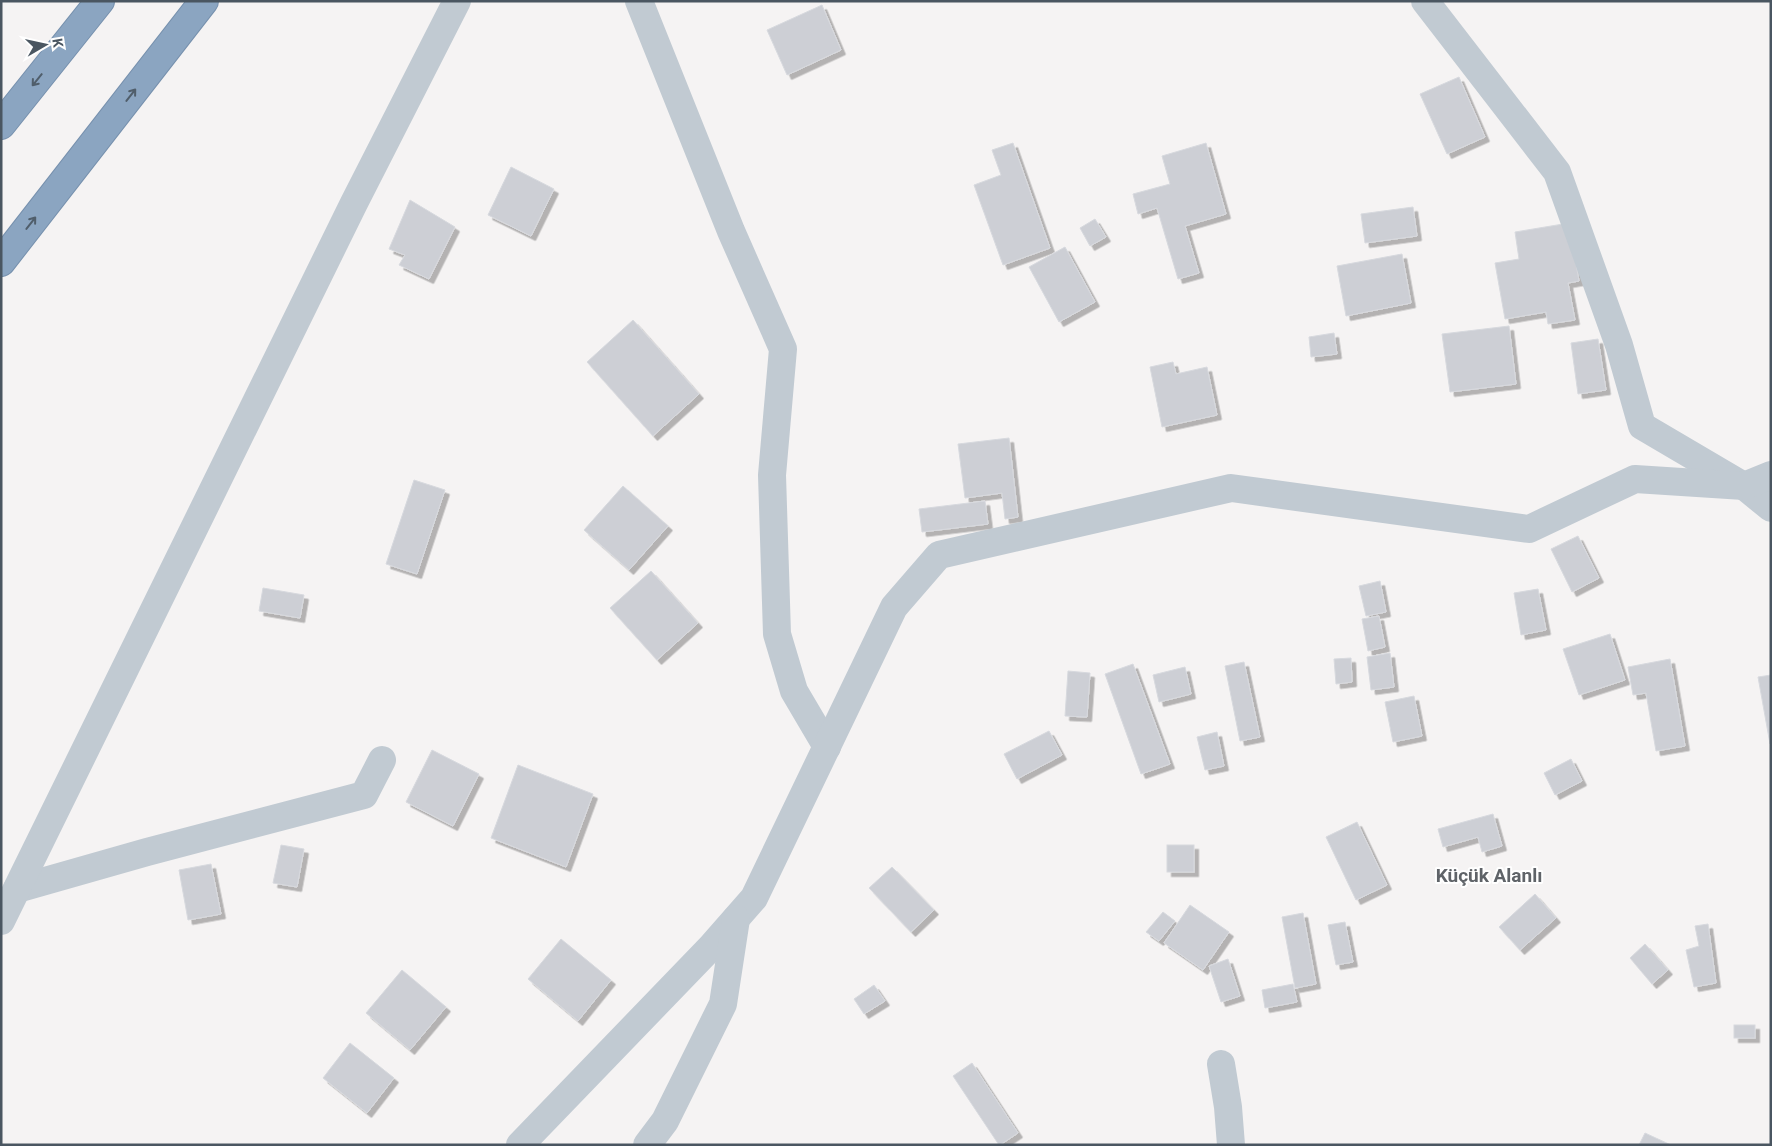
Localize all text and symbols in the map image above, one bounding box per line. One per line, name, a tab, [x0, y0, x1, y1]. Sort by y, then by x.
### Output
north arrow	[20, 20, 70, 70]
text: K	[49, 37, 66, 49]
one-way arrow	[31, 74, 42, 87]
one-way arrow	[125, 89, 136, 102]
one-way arrow	[26, 217, 37, 230]
district label: Küçük Alanlı	[1436, 864, 1542, 887]

